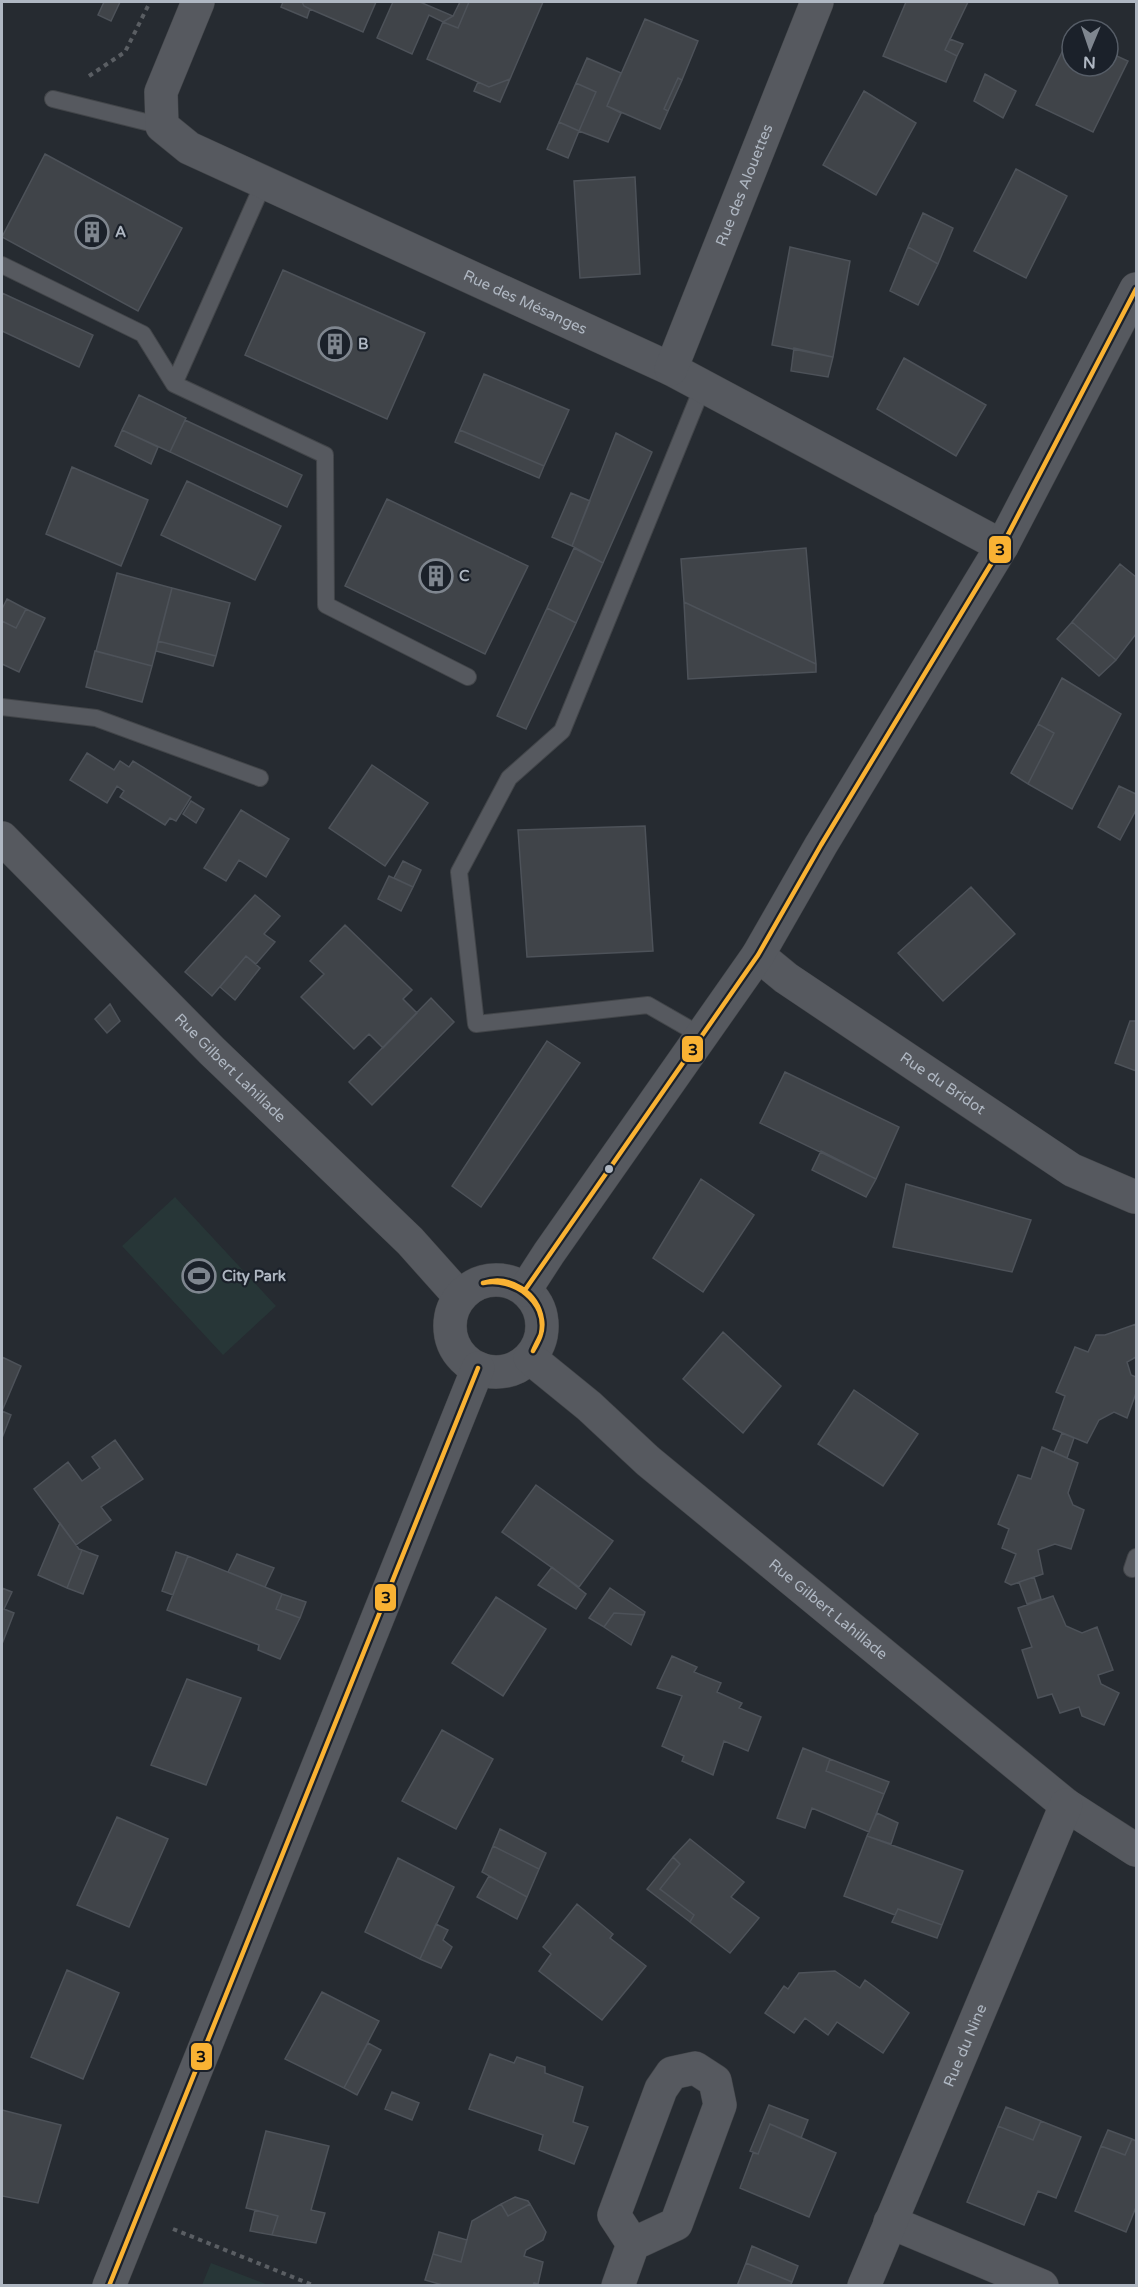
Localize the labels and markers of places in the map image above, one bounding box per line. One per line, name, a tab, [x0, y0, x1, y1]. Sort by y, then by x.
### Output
building icon: A	[74, 214, 110, 250]
place label: A	[115, 223, 126, 241]
building icon: B	[317, 326, 353, 362]
place label: B	[358, 335, 368, 353]
building icon: C	[418, 558, 454, 594]
place label: C	[459, 567, 470, 585]
unlabelled marker	[603, 1163, 615, 1175]
sports icon: City Park	[181, 1258, 217, 1294]
place label: City Park	[222, 1267, 286, 1286]

